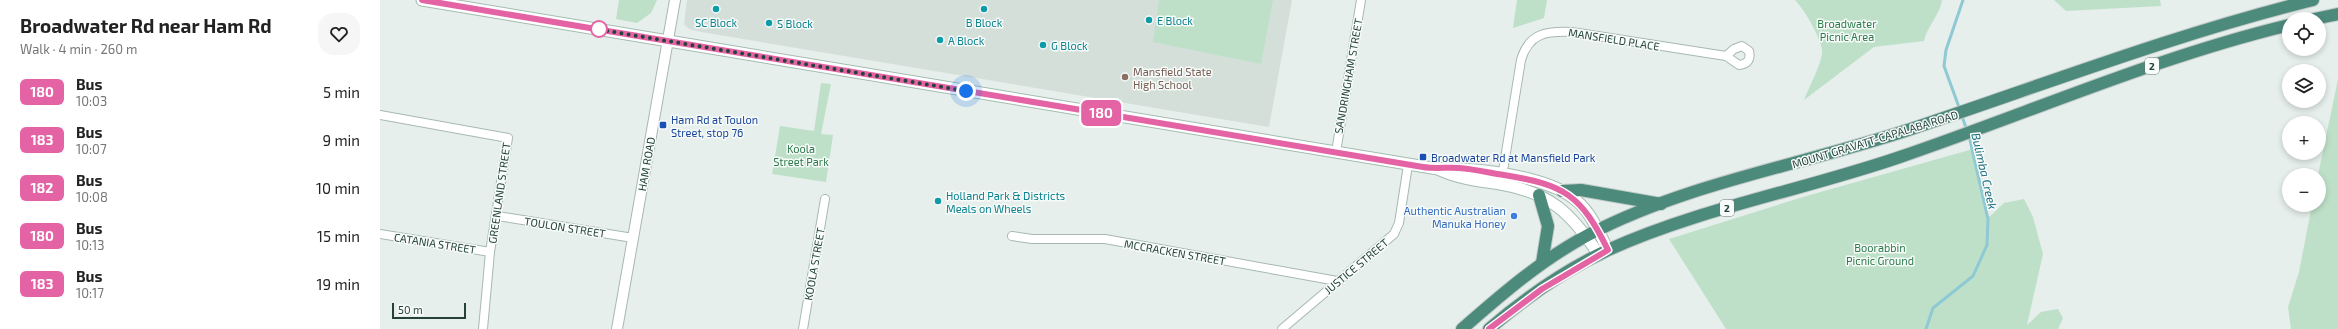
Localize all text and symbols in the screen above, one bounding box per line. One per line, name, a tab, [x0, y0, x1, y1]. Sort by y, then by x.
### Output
marker: SC Block	[711, 4, 721, 14]
marker: B Block	[979, 4, 989, 14]
map controls	[2282, 12, 2326, 212]
button: locate	[2282, 12, 2326, 56]
button: heart	[318, 13, 360, 55]
text: Broadwater Rd near Ham Rd	[20, 14, 272, 37]
place label: E Block	[1157, 14, 1193, 27]
marker: E Block	[1144, 15, 1154, 25]
place label: SC Block	[695, 16, 737, 29]
place label: B Block	[966, 16, 1003, 29]
place label: S Block	[777, 17, 813, 30]
street label: SANDRINGHAM STREET	[1331, 17, 1365, 135]
park label: Broadwater Picnic Area	[1817, 17, 1877, 43]
marker: S Block	[764, 18, 774, 28]
unlabelled marker	[590, 20, 608, 38]
street label: MANSFIELD PLACE	[1567, 25, 1661, 53]
place label: A Block	[948, 34, 985, 47]
marker: A Block	[935, 35, 945, 45]
place label: G Block	[1051, 39, 1088, 52]
marker: G Block	[1038, 40, 1048, 50]
text: Walk · 4 min · 260 m	[20, 41, 137, 57]
road number: 2	[2145, 58, 2159, 74]
button: layers	[2282, 64, 2326, 108]
place label: Mansfield State High School	[1133, 65, 1212, 91]
marker: Mansfield State High School	[1120, 72, 1130, 82]
text: Bus	[76, 75, 102, 93]
your location	[956, 81, 976, 101]
text: 180	[30, 83, 54, 100]
text: 5 min	[323, 83, 360, 101]
text: 10:03	[76, 93, 107, 109]
line badge: 180	[1078, 100, 1124, 126]
text: 180	[1089, 104, 1113, 121]
street label: MOUNT GRAVATT-CAPALABA ROAD	[1790, 107, 1960, 171]
place label: Ham Rd at Toulon Street, stop 76	[671, 113, 758, 139]
button: +	[2282, 116, 2326, 160]
marker: Ham Rd at Toulon Street, stop 76	[658, 120, 668, 130]
text: Bus	[76, 123, 102, 141]
text: 183	[31, 131, 53, 148]
text: 9 min	[322, 131, 360, 149]
water label: Bulimba Creek	[1969, 131, 2001, 211]
street label: HAM ROAD	[635, 136, 657, 192]
text: 10:07	[76, 141, 107, 157]
street label: GREENLAND STREET	[485, 141, 513, 244]
park label: Koola Street Park	[773, 142, 829, 168]
place label: Broadwater Rd at Mansfield Park	[1431, 151, 1596, 164]
marker: Broadwater Rd at Mansfield Park	[1418, 152, 1428, 162]
button: −	[2282, 168, 2326, 212]
text: Bus	[76, 171, 102, 189]
text: 182	[31, 179, 53, 196]
text: 10 min	[316, 179, 360, 197]
text: 10:08	[76, 189, 108, 205]
place label: Holland Park & Districts Meals on Wheels	[946, 189, 1066, 215]
marker: Holland Park & Districts Meals on Wheels	[933, 196, 943, 206]
road number: 2	[1720, 200, 1734, 216]
place label: Authentic Australian Manuka Honey	[1404, 204, 1506, 230]
marker: Authentic Australian Manuka Honey	[1509, 211, 1519, 221]
street label: TOULON STREET	[523, 214, 607, 240]
text: Bus	[76, 219, 102, 237]
street label: KOOLA STREET	[801, 226, 827, 301]
text: 180	[30, 227, 54, 244]
text: 15 min	[317, 227, 360, 245]
street label: CATANIA STREET	[393, 230, 477, 256]
street label: JUSTICE STREET	[1321, 235, 1391, 297]
text: 10:13	[76, 237, 104, 253]
street label: MCCRACKEN STREET	[1123, 237, 1227, 267]
park label: Boorabbin Picnic Ground	[1846, 241, 1914, 267]
text: Bus	[76, 267, 102, 285]
text: 183	[31, 275, 53, 292]
text: 19 min	[317, 275, 360, 293]
text: 10:17	[76, 285, 104, 301]
scale bar	[392, 301, 466, 320]
text: 50 m	[398, 303, 423, 316]

